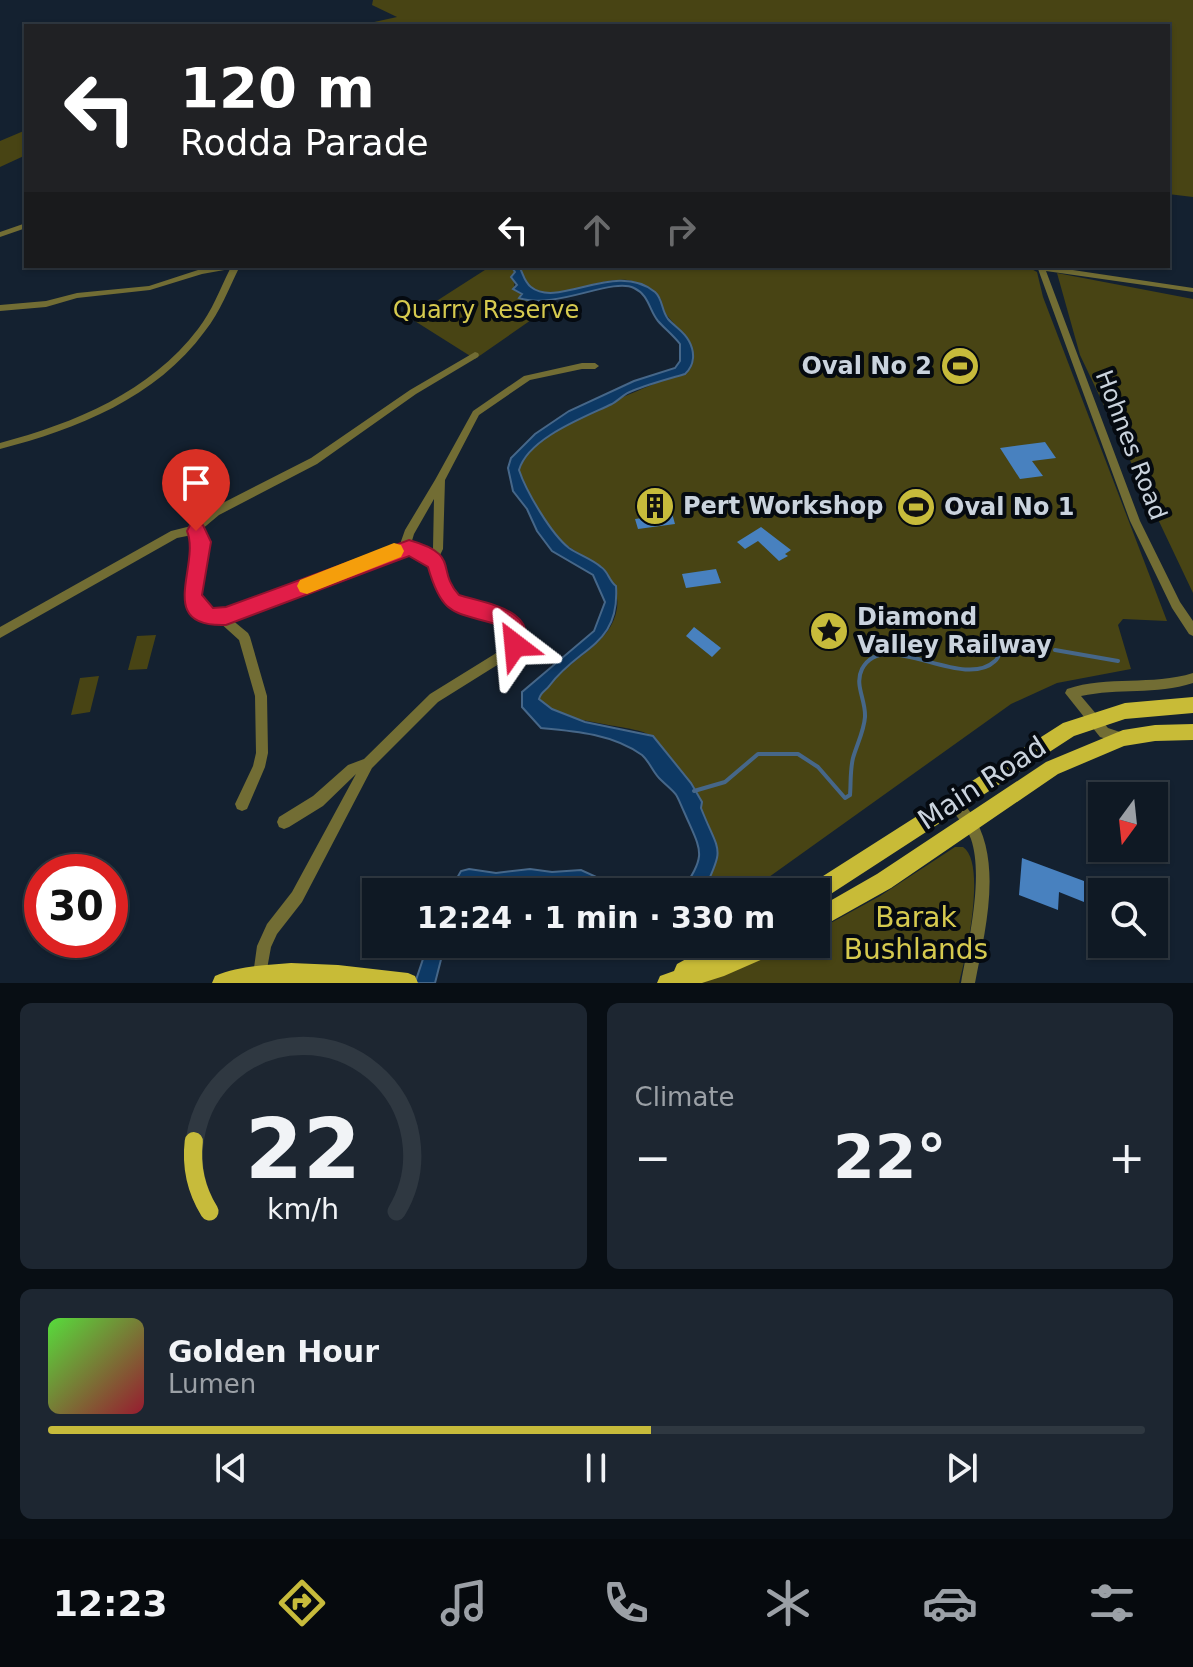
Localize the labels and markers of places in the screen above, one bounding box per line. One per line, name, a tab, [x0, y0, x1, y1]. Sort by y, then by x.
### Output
sports icon: Oval No 2	[939, 345, 981, 387]
place label: Oval No 2	[802, 352, 932, 380]
pin	[162, 449, 230, 531]
building icon: Pert Workshop	[634, 485, 676, 527]
sports icon: Oval No 1	[895, 486, 937, 528]
place label: Pert Workshop	[683, 492, 883, 520]
place label: Oval No 1	[944, 493, 1074, 521]
place label: Diamond Valley Railway	[857, 603, 1052, 659]
place icon: Diamond Valley Railway	[808, 610, 850, 652]

